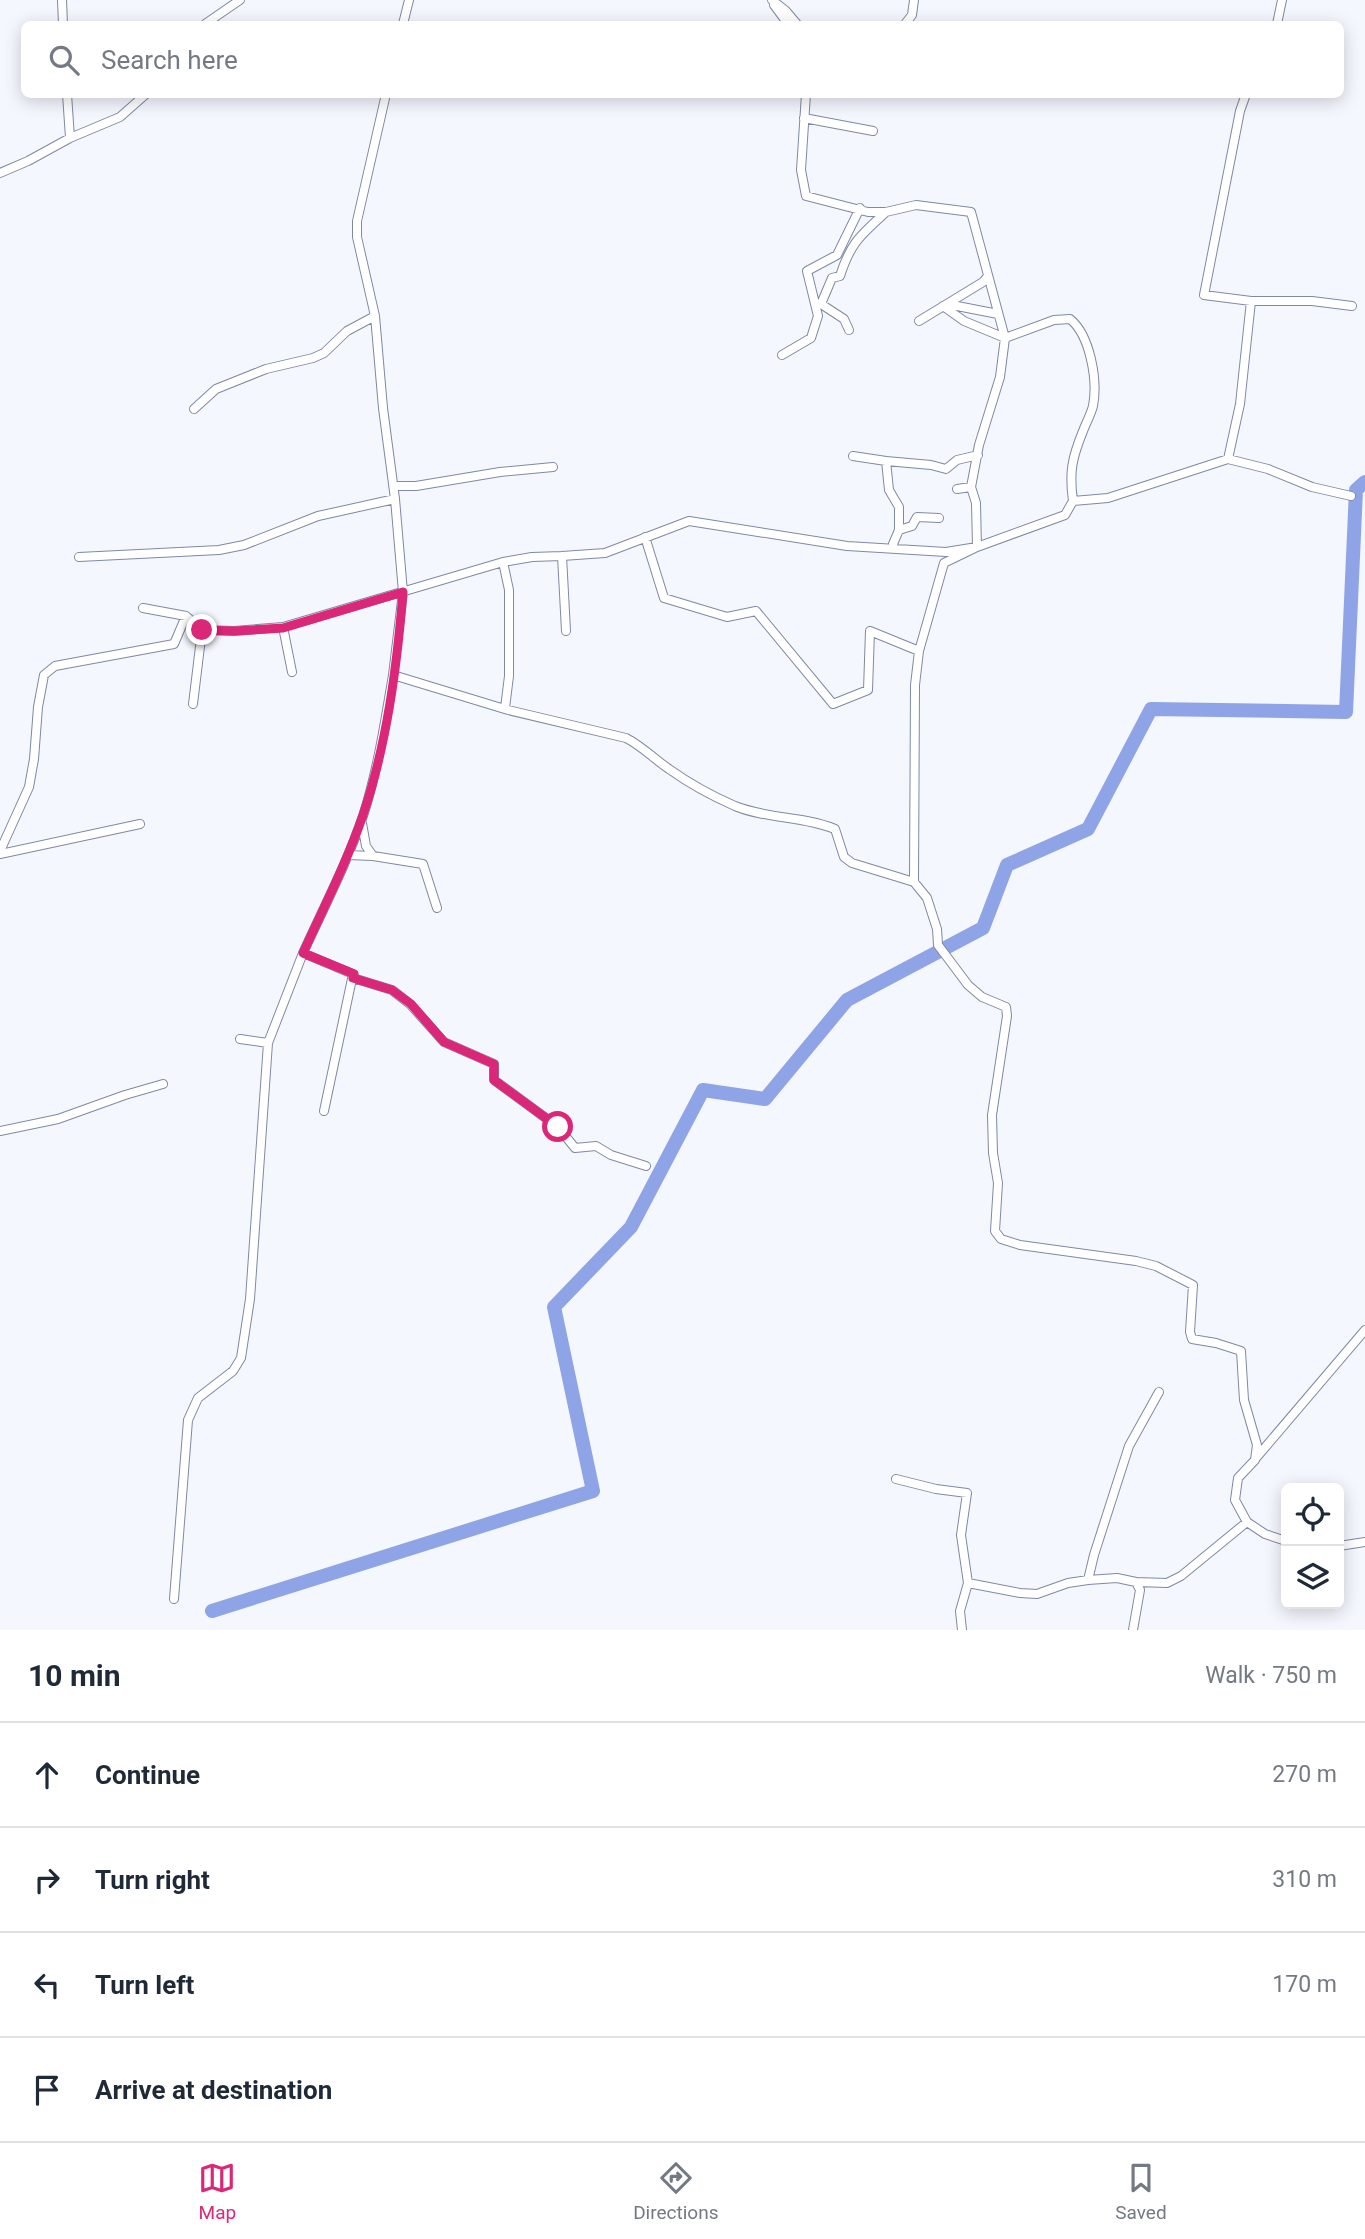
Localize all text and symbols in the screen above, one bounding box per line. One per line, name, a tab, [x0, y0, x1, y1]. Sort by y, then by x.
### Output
search box	[21, 21, 1344, 98]
icon: search	[45, 41, 83, 79]
text: Search here	[101, 45, 238, 75]
route end	[186, 614, 217, 645]
route start	[542, 1111, 573, 1142]
map controls	[1281, 1483, 1344, 1609]
button: locate	[1281, 1483, 1344, 1546]
button: layers	[1281, 1546, 1344, 1609]
text: 10 min	[28, 1658, 121, 1693]
text: Walk · 750 m	[1205, 1662, 1337, 1689]
icon: ahead	[28, 1756, 66, 1794]
text: Continue	[95, 1760, 200, 1790]
text: 270 m	[1272, 1761, 1337, 1788]
icon: right	[28, 1861, 66, 1899]
text: Turn right	[95, 1865, 210, 1895]
text: 310 m	[1272, 1866, 1337, 1893]
icon: left	[28, 1966, 66, 2004]
text: Turn left	[95, 1970, 194, 2000]
text: 170 m	[1272, 1971, 1337, 1998]
icon: arrive	[28, 2071, 66, 2109]
text: Arrive at destination	[95, 2075, 332, 2105]
tab: Map	[198, 2159, 236, 2224]
tab: Directions	[633, 2159, 718, 2224]
tab: Saved	[1115, 2159, 1167, 2224]

